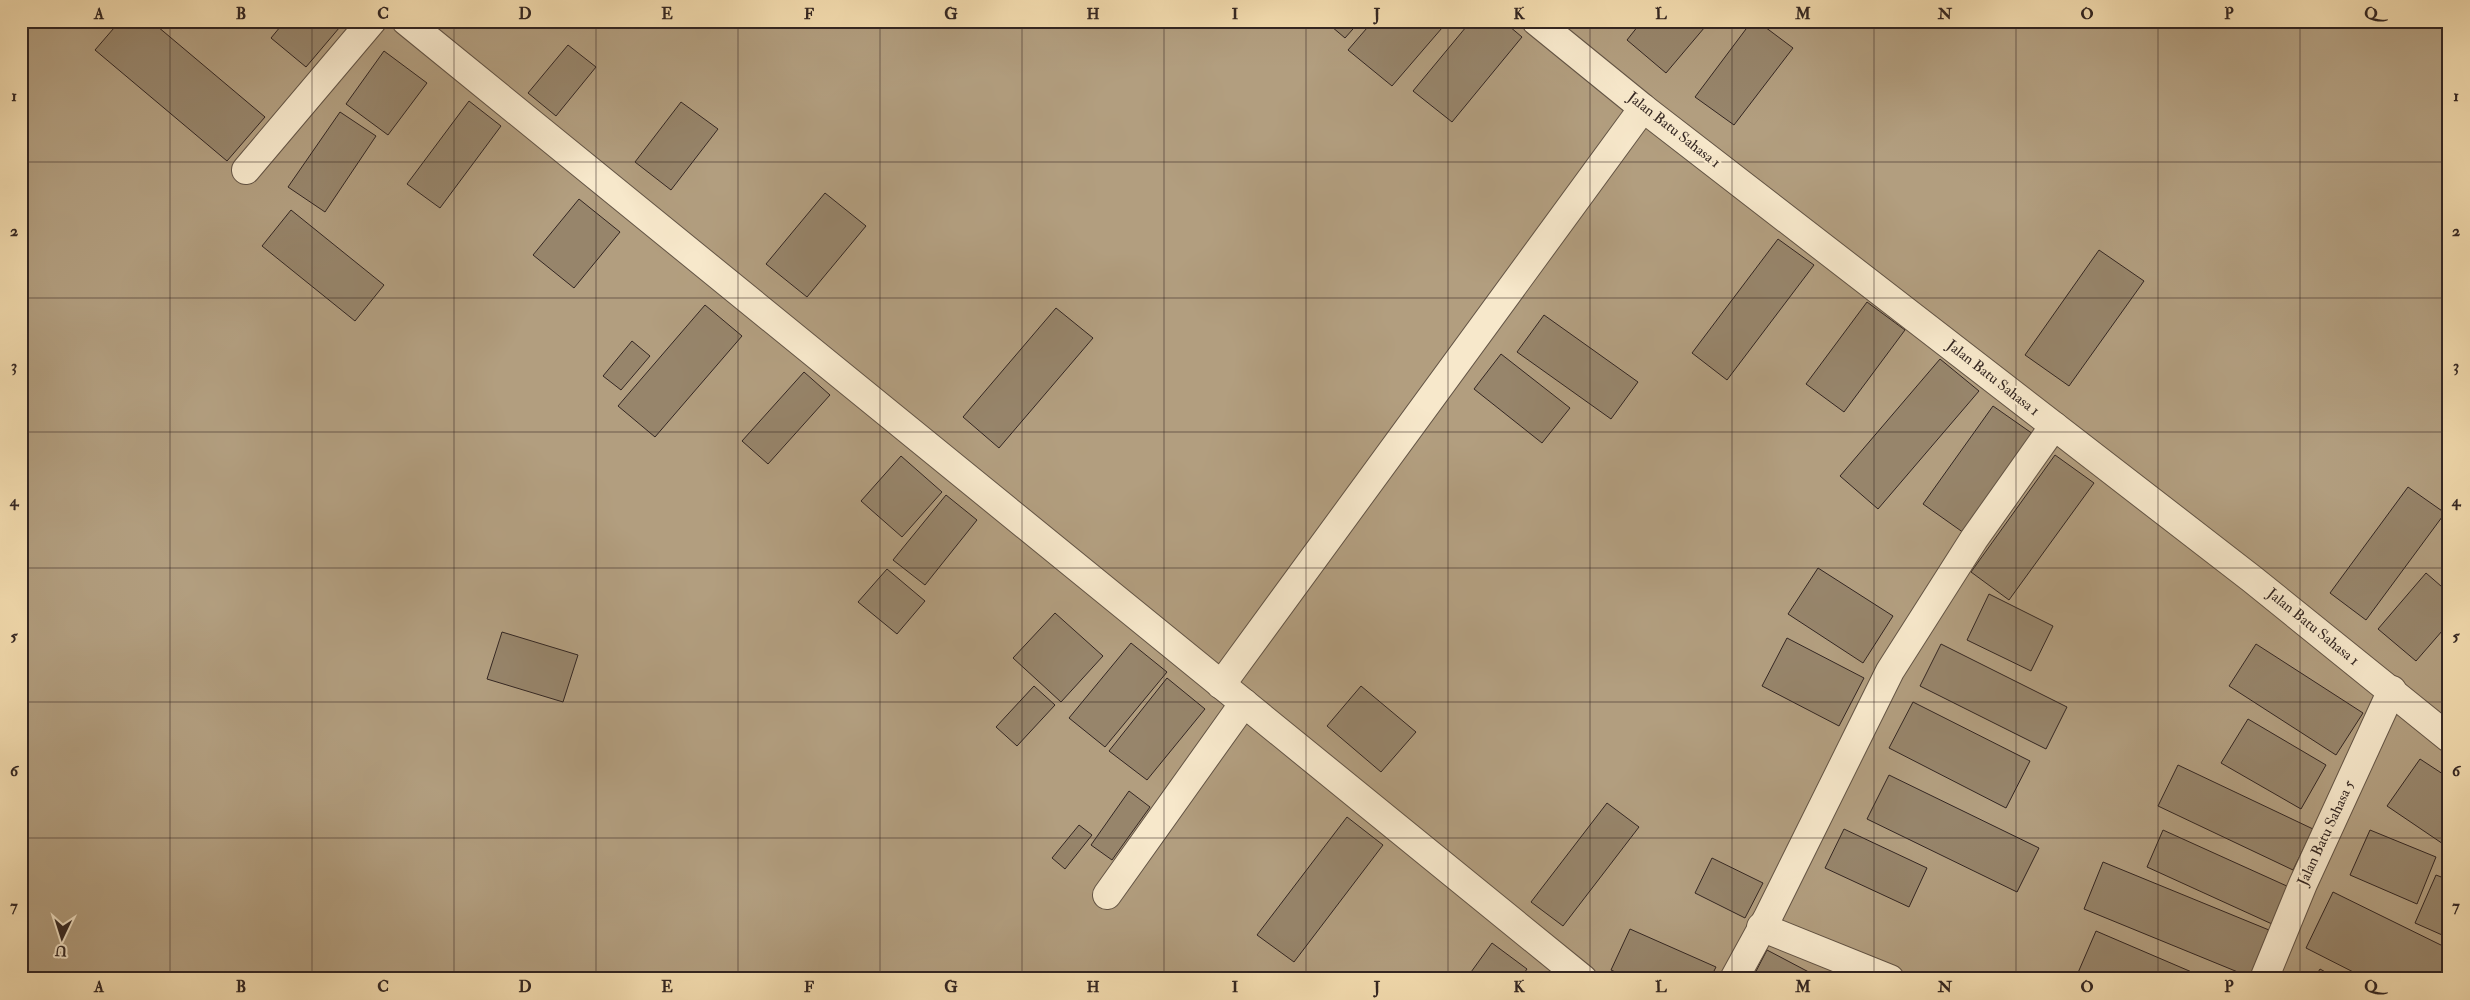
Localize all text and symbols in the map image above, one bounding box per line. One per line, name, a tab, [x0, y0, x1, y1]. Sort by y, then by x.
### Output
text: A	[93, 4, 105, 24]
text: B	[236, 4, 246, 24]
text: C	[377, 4, 389, 24]
text: D	[518, 4, 532, 24]
text: E	[661, 4, 673, 24]
text: F	[804, 4, 814, 24]
text: G	[944, 4, 958, 24]
text: H	[1086, 4, 1100, 24]
text: I	[1232, 4, 1239, 24]
text: J	[1373, 4, 1381, 25]
text: K	[1513, 4, 1525, 24]
text: L	[1655, 4, 1667, 24]
text: M	[1794, 4, 1811, 24]
text: N	[1937, 4, 1953, 24]
text: O	[2080, 4, 2094, 24]
text: P	[2224, 4, 2234, 24]
text: Q	[2364, 4, 2388, 24]
text: 1	[11, 86, 17, 106]
text: 1	[2453, 86, 2459, 106]
street label: Jalan Batu Sahasa 1	[1622, 87, 1724, 173]
text: 2	[10, 221, 18, 241]
text: 2	[2452, 221, 2460, 241]
street label: Jalan Batu Sahasa 1	[1941, 335, 2043, 421]
text: 3	[11, 356, 17, 376]
text: 3	[2453, 356, 2459, 376]
text: 4	[9, 491, 20, 511]
text: 4	[2451, 491, 2462, 511]
street label: Jalan Batu Sahasa 1	[2262, 583, 2363, 671]
text: 5	[10, 626, 18, 646]
text: 5	[2452, 626, 2460, 646]
text: 6	[10, 761, 20, 781]
text: 6	[2452, 761, 2462, 781]
street label: Jalan Batu Sahasa 5	[2293, 777, 2360, 890]
text: 7	[10, 896, 18, 916]
text: 7	[2452, 896, 2460, 916]
north arrow	[38, 912, 88, 962]
text: U	[54, 942, 68, 959]
text: A	[93, 977, 105, 997]
text: B	[236, 977, 246, 997]
text: C	[377, 977, 389, 997]
text: D	[518, 977, 532, 997]
text: E	[661, 977, 673, 997]
text: F	[804, 977, 814, 997]
text: G	[944, 977, 958, 997]
text: H	[1086, 977, 1100, 997]
text: I	[1232, 977, 1239, 997]
text: J	[1373, 977, 1381, 998]
text: K	[1513, 977, 1525, 997]
text: L	[1655, 977, 1667, 997]
text: M	[1794, 977, 1811, 997]
text: N	[1937, 977, 1953, 997]
text: O	[2080, 977, 2094, 997]
text: P	[2224, 977, 2234, 997]
text: Q	[2364, 977, 2388, 997]

